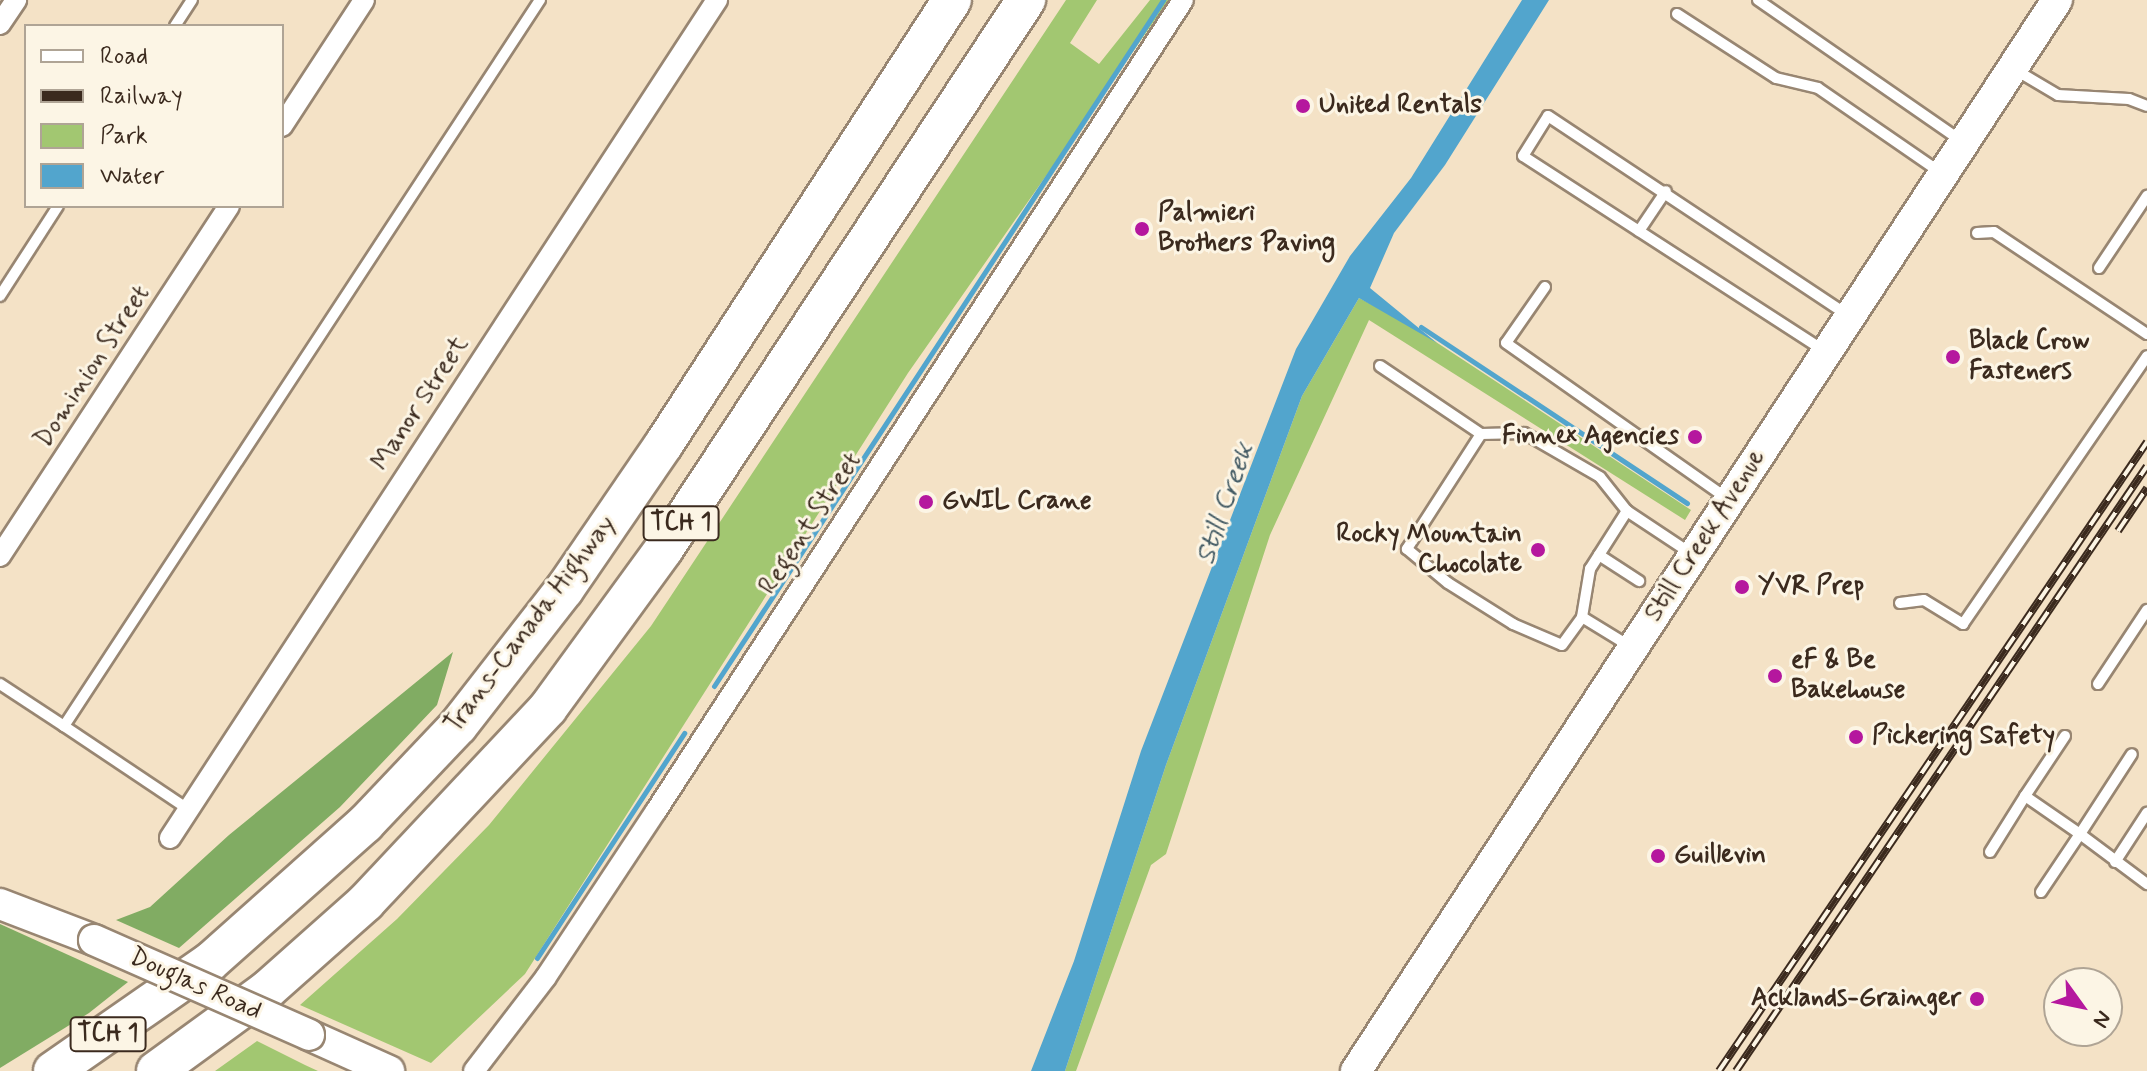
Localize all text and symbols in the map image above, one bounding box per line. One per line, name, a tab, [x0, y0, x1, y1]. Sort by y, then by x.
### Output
legend	[24, 24, 284, 208]
text: Road	[100, 41, 148, 72]
text: Railway	[100, 81, 183, 112]
place label: United Rentals	[1319, 90, 1482, 122]
marker: United Rentals	[1294, 97, 1312, 115]
text: Park	[100, 121, 148, 152]
text: Water	[100, 161, 164, 192]
place label: Palmieri Brothers Paving	[1158, 198, 1338, 260]
marker: Palmieri Brothers Paving	[1133, 220, 1151, 238]
street label: Dominion Street	[28, 278, 158, 456]
place label: Black Crow Fasteners	[1969, 326, 2093, 388]
street label: Manor Street	[366, 331, 476, 477]
marker: Black Crow Fasteners	[1944, 348, 1962, 366]
place label: Finnex Agencies	[1502, 421, 1679, 453]
marker: Finnex Agencies	[1686, 428, 1704, 446]
water label: Still Creek	[1190, 439, 1262, 569]
street label: Still Creek Avenue	[1637, 442, 1775, 630]
street label: Regent Street	[752, 445, 870, 603]
place label: GWIL Crane	[942, 486, 1092, 518]
marker: GWIL Crane	[917, 493, 935, 511]
road number: TCH 1	[641, 503, 721, 543]
street label: Trans-Canada Highway	[439, 510, 623, 740]
place label: Rocky Mountain Chocolate	[1347, 519, 1522, 580]
marker: Rocky Mountain Chocolate	[1529, 541, 1547, 559]
place label: YVR Prep	[1758, 571, 1864, 603]
marker: YVR Prep	[1733, 578, 1751, 596]
place label: eF & Be Bakehouse	[1791, 645, 1905, 706]
marker: eF & Be Bakehouse	[1766, 667, 1784, 685]
place label: Pickering Safety	[1872, 721, 2055, 753]
marker: Pickering Safety	[1847, 728, 1865, 746]
place label: Guillevin	[1674, 840, 1766, 872]
marker: Guillevin	[1649, 847, 1667, 865]
street label: Douglas Road	[124, 942, 266, 1028]
north arrow	[2043, 967, 2123, 1047]
place label: Acklands-Grainger	[1751, 983, 1961, 1015]
marker: Acklands-Grainger	[1968, 990, 1986, 1008]
text: N	[2086, 1005, 2117, 1033]
road number: TCH 1	[68, 1014, 148, 1054]

